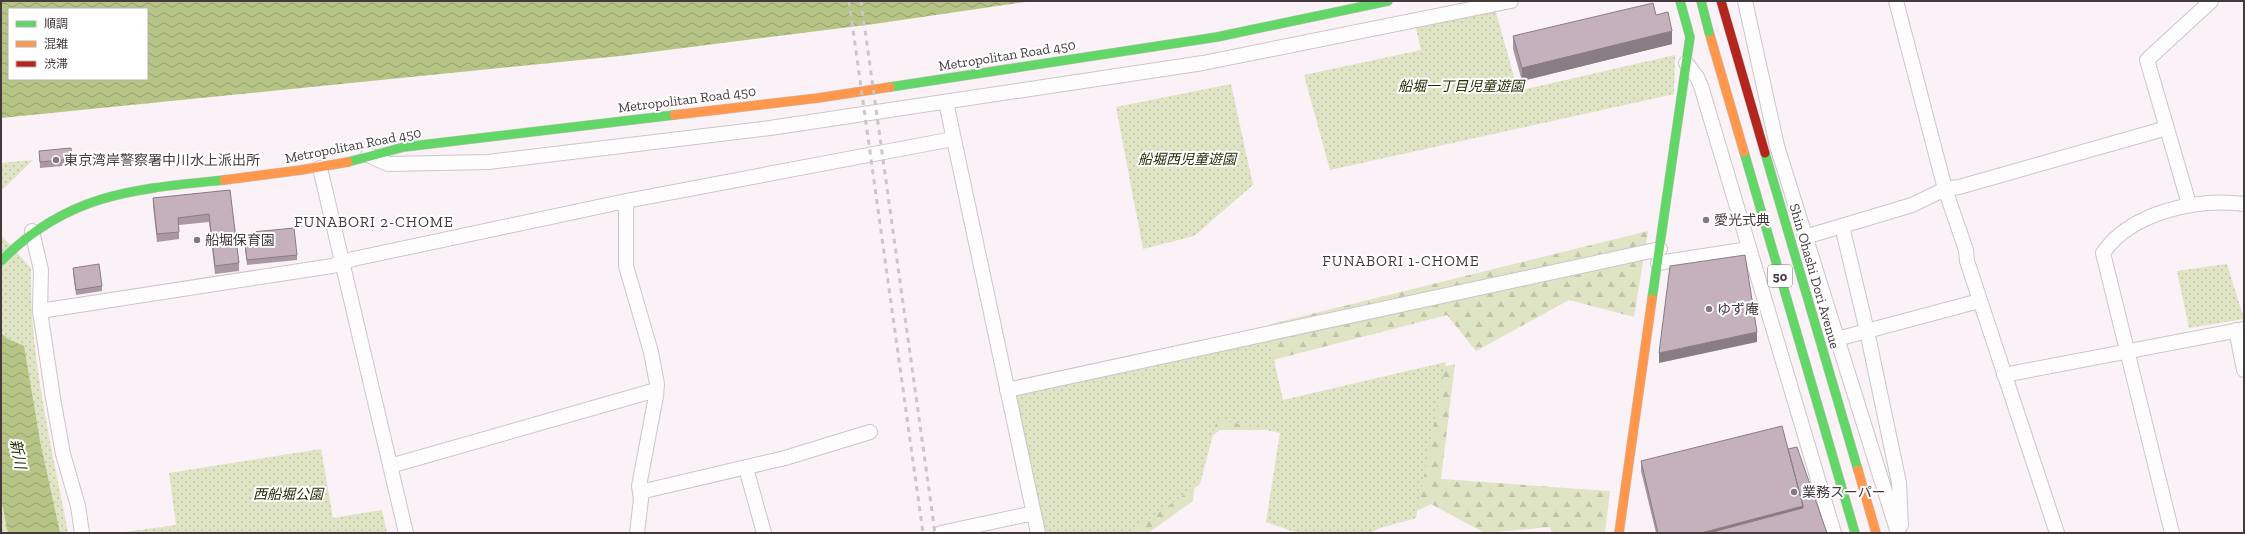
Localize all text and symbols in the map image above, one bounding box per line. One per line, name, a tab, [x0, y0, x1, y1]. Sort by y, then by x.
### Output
legend	[8, 8, 148, 80]
text: 順調	[44, 17, 68, 31]
street label: Metropolitan Road 450	[937, 36, 1077, 75]
text: 混雑	[44, 37, 68, 51]
text: 渋滞	[44, 57, 68, 71]
park label: 船堀一丁目児童遊園	[1398, 78, 1526, 95]
street label: Metropolitan Road 450	[617, 83, 757, 116]
street label: Metropolitan Road 450	[283, 124, 423, 167]
park label: 船堀西児童遊園	[1138, 151, 1238, 168]
place label: 東京湾岸警察署中川水上派出所	[64, 152, 260, 169]
marker: 東京湾岸警察署中川水上派出所	[51, 155, 61, 165]
street label: Shin Ohashi Dori Avenue	[1786, 202, 1843, 351]
place label: 愛光式典	[1714, 212, 1770, 229]
district label: FUNABORI 2-CHOME	[294, 213, 454, 231]
marker: 愛光式典	[1701, 215, 1711, 225]
place label: 船堀保育園	[205, 232, 275, 249]
marker: 船堀保育園	[192, 235, 202, 245]
district label: FUNABORI 1-CHOME	[1322, 252, 1480, 270]
road number: 50	[1768, 265, 1792, 287]
place label: ゆず庵	[1717, 301, 1759, 318]
marker: ゆず庵	[1704, 304, 1714, 314]
water label: 新川	[6, 438, 30, 472]
place label: 業務スーパー	[1802, 484, 1886, 501]
park label: 西船堀公園	[253, 486, 325, 503]
marker: 業務スーパー	[1789, 487, 1799, 497]

